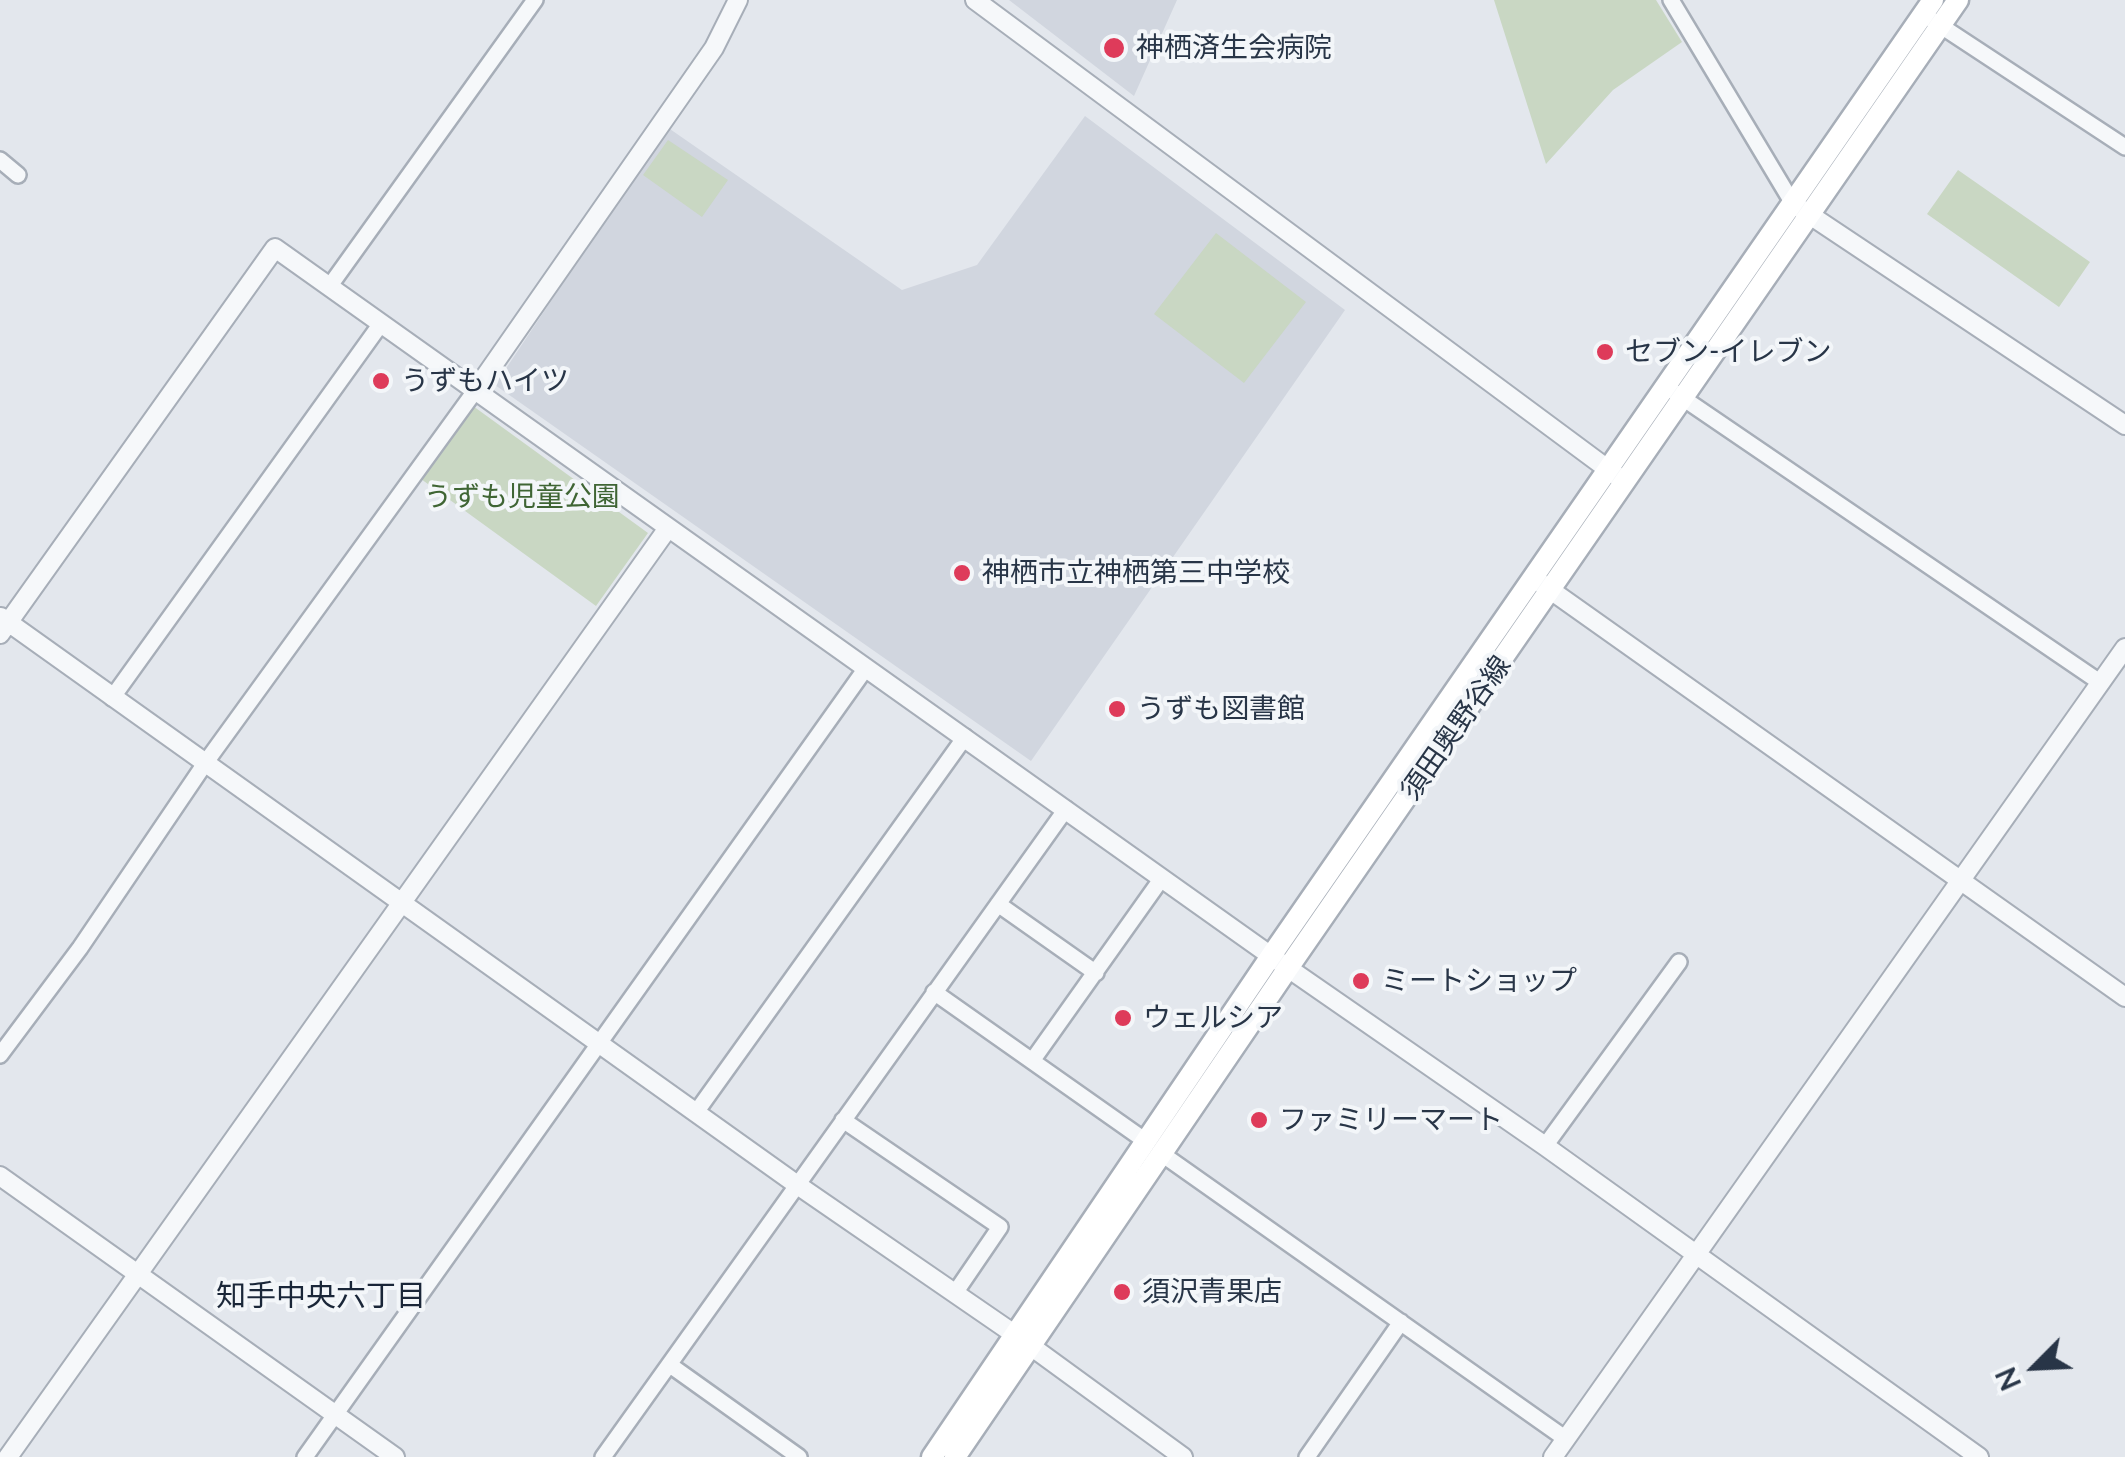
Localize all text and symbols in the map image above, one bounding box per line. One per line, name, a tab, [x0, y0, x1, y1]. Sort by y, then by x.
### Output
place label: 神栖済生会病院	[1136, 31, 1332, 65]
marker: 神栖済生会病院	[1101, 35, 1127, 61]
place label: セブン-イレブン	[1625, 335, 1831, 369]
marker: セブン-イレブン	[1594, 341, 1616, 363]
place label: うずもハイツ	[401, 364, 569, 398]
marker: うずもハイツ	[370, 370, 392, 392]
park label: うずも児童公園	[424, 480, 620, 514]
place label: 神栖市立神栖第三中学校	[982, 556, 1290, 590]
marker: 神栖市立神栖第三中学校	[951, 562, 973, 584]
street label: 須田奥野谷線	[1394, 650, 1518, 806]
place label: うずも図書館	[1137, 692, 1305, 726]
marker: うずも図書館	[1106, 698, 1128, 720]
place label: ミートショップ	[1381, 964, 1577, 998]
marker: ミートショップ	[1350, 970, 1372, 992]
place label: ウェルシア	[1143, 1001, 1283, 1035]
marker: ウェルシア	[1112, 1007, 1134, 1029]
place label: ファミリーマート	[1279, 1103, 1503, 1137]
marker: ファミリーマート	[1248, 1109, 1270, 1131]
place label: 須沢青果店	[1142, 1275, 1282, 1309]
district label: 知手中央六丁目	[216, 1278, 426, 1314]
marker: 須沢青果店	[1111, 1281, 1133, 1303]
north arrow	[1985, 1317, 2085, 1417]
text: N	[1988, 1362, 2028, 1396]

